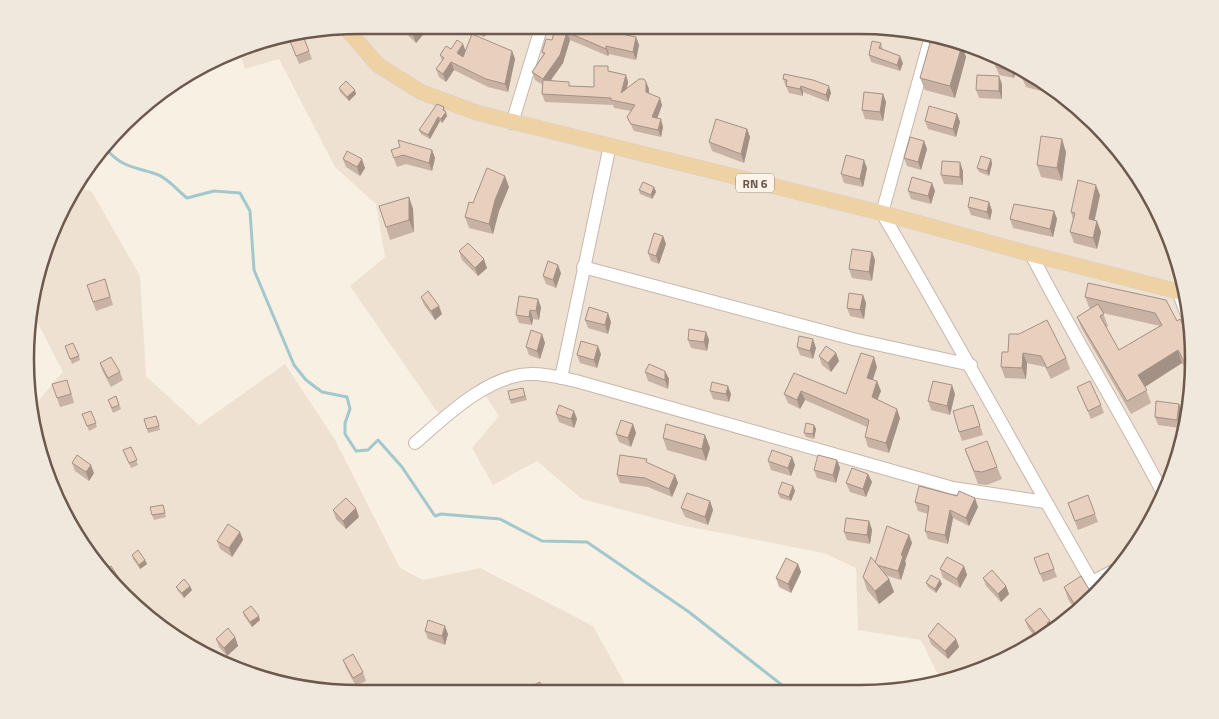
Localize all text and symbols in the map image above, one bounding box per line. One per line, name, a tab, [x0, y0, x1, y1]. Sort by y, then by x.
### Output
road number: RN 6	[736, 174, 774, 192]

